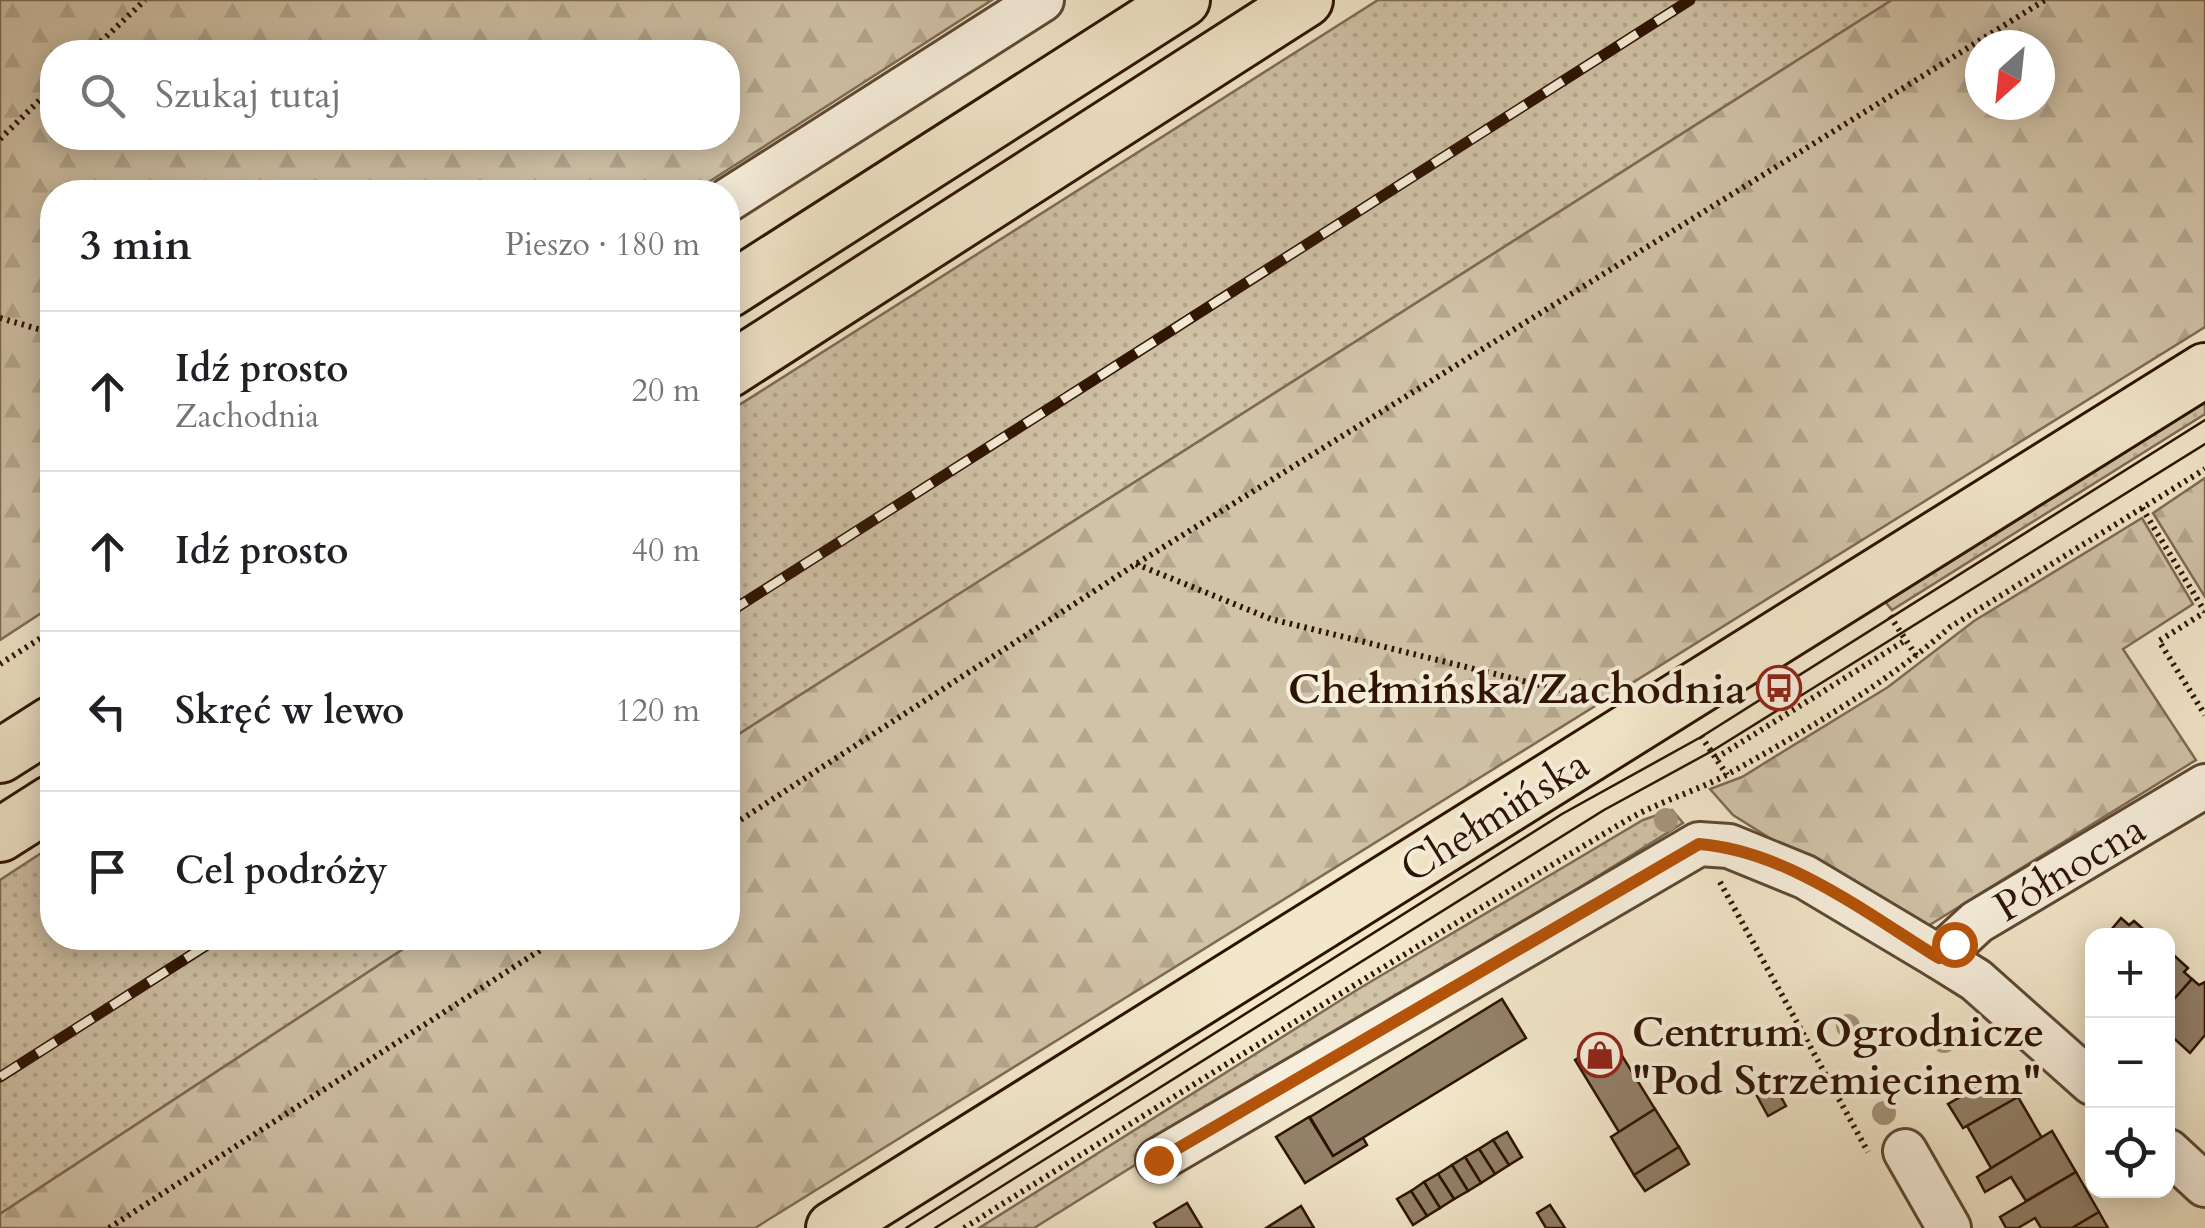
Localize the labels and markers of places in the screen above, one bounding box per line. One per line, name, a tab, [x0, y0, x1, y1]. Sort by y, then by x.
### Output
place label: Chełmińska/Zachodnia	[1288, 661, 1746, 718]
bus stop icon: Chełmińska/Zachodnia	[1756, 665, 1802, 711]
place label: Centrum Ogrodnicze "Pod Strzemięcinem"	[1632, 1004, 2044, 1109]
shop icon: Centrum Ogrodnicze "Pod Strzemięcinem"	[1577, 1032, 1623, 1078]

